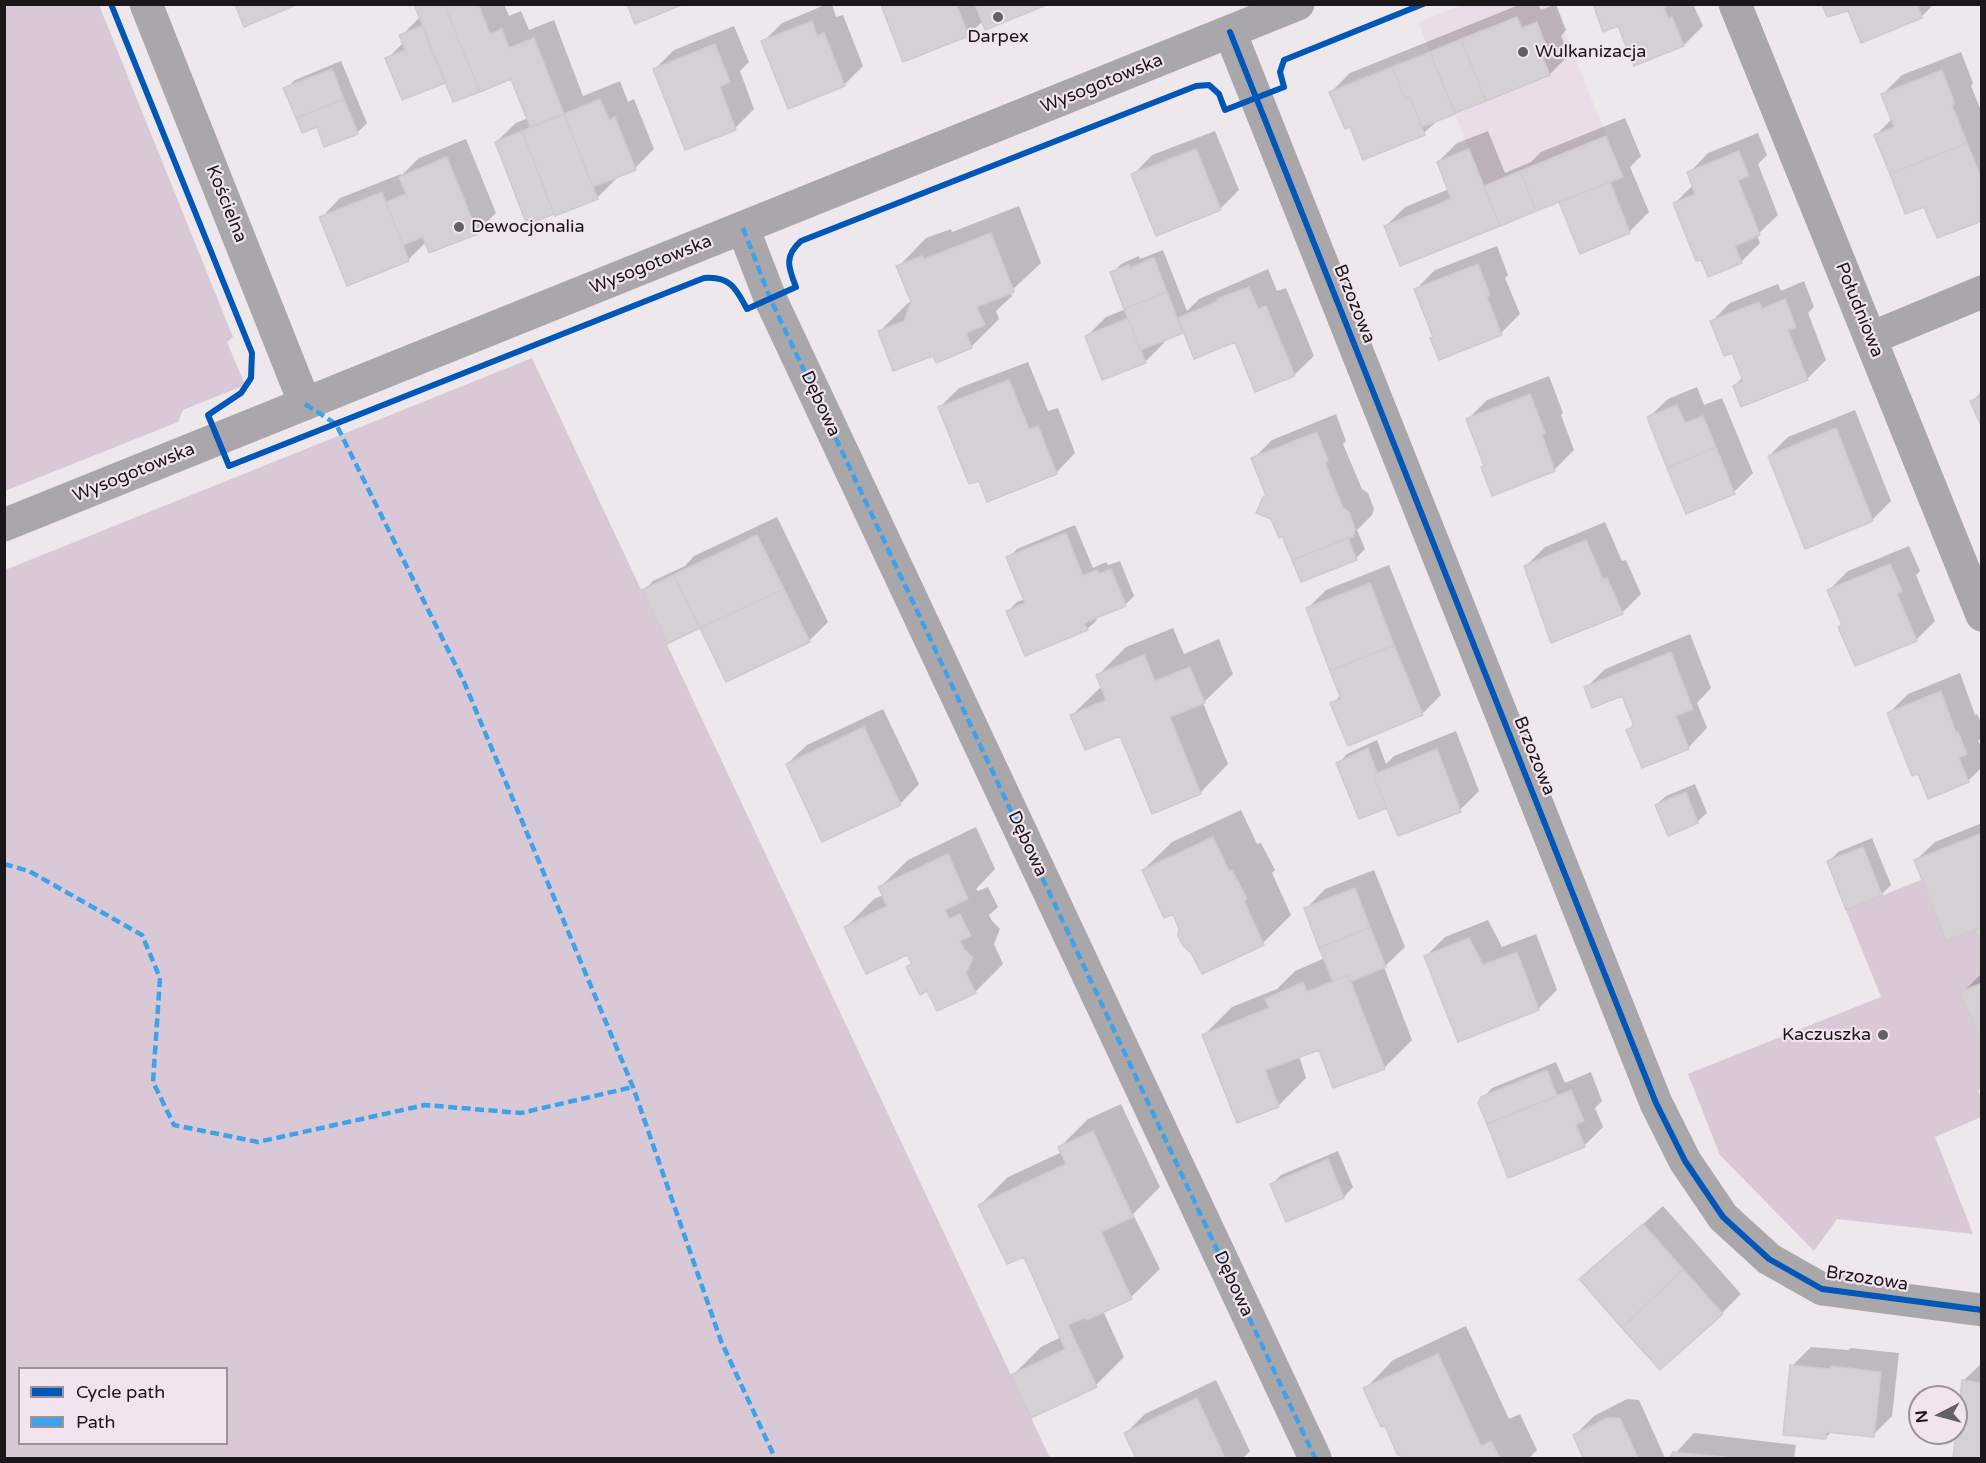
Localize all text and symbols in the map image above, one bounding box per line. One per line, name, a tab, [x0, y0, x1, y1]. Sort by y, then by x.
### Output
marker: Darpex	[991, 10, 1005, 24]
place label: Darpex	[967, 26, 1029, 48]
place label: Wulkanizacja	[1535, 41, 1646, 63]
marker: Wulkanizacja	[1516, 45, 1530, 59]
street label: Wysogotowska	[1038, 50, 1166, 118]
street label: Kościelna	[201, 162, 251, 246]
place label: Dewocjonalia	[471, 216, 585, 238]
marker: Dewocjonalia	[452, 220, 466, 234]
street label: Wysogotowska	[587, 231, 715, 299]
street label: Południowa	[1830, 259, 1888, 361]
street label: Brzozowa	[1328, 261, 1380, 347]
street label: Dębowa	[795, 368, 845, 440]
street label: Wysogotowska	[70, 439, 198, 507]
street label: Brzozowa	[1508, 713, 1560, 799]
street label: Dębowa	[1002, 808, 1052, 880]
place label: Kaczuszka	[1782, 1024, 1871, 1046]
marker: Kaczuszka	[1876, 1028, 1890, 1042]
street label: Dębowa	[1208, 1248, 1258, 1320]
street label: Brzozowa	[1824, 1262, 1910, 1296]
legend	[18, 1367, 228, 1445]
text: Cycle path	[76, 1381, 165, 1403]
north arrow	[1908, 1385, 1968, 1445]
text: N	[1911, 1409, 1933, 1424]
text: Path	[76, 1411, 115, 1433]

